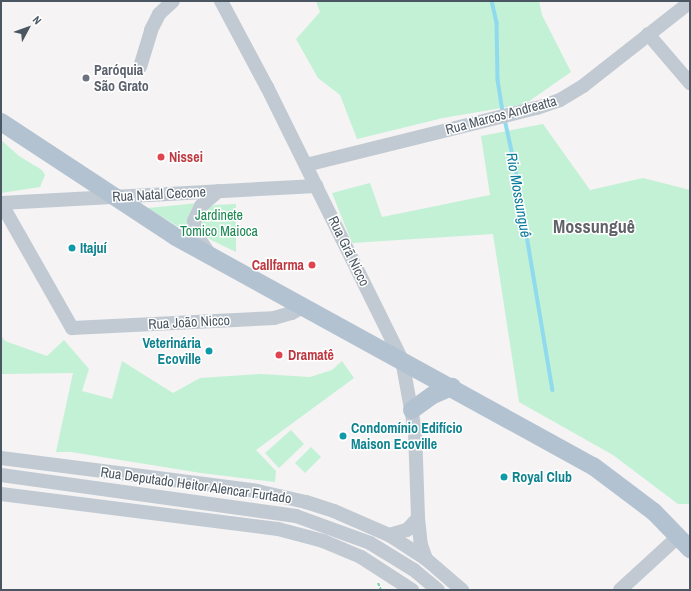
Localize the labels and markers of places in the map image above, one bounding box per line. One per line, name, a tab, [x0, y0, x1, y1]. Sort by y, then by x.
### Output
place label: Paróquia São Grato	[94, 62, 149, 94]
marker: Paróquia São Grato	[81, 73, 91, 83]
place label: Nissei	[169, 149, 203, 165]
marker: Nissei	[156, 152, 166, 162]
place label: Itajuí	[80, 240, 107, 256]
marker: Itajuí	[67, 243, 77, 253]
place label: Callfarma	[252, 257, 304, 273]
marker: Callfarma	[307, 260, 317, 270]
place label: Veterinária Ecoville	[142, 335, 201, 368]
marker: Veterinária Ecoville	[204, 346, 214, 356]
place label: Dramatê	[288, 347, 334, 363]
marker: Dramatê	[273, 349, 285, 361]
place label: Condomínio Edifício Maison Ecoville	[351, 420, 463, 452]
marker: Condomínio Edifício Maison Ecoville	[338, 431, 348, 441]
place label: Royal Club	[512, 469, 572, 485]
marker: Royal Club	[499, 472, 509, 482]

